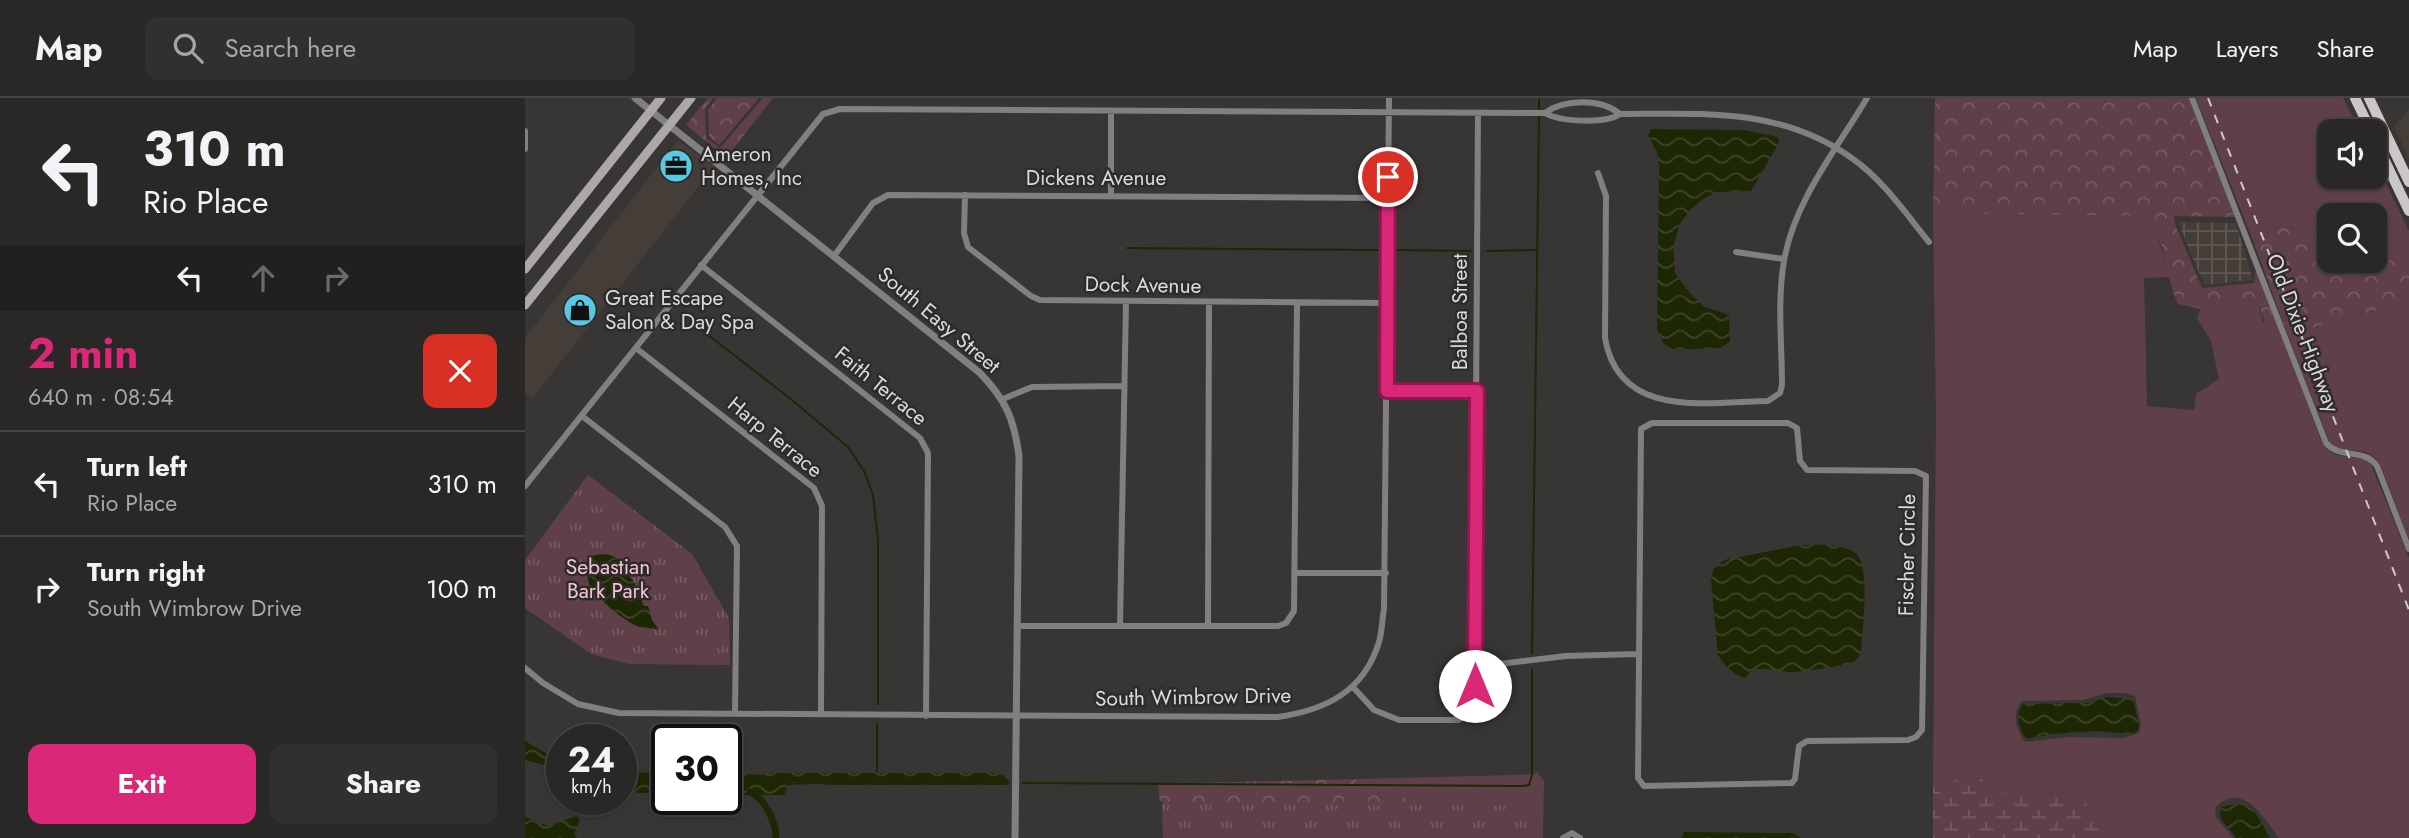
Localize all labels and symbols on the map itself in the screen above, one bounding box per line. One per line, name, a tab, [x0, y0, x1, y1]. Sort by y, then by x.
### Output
place label: Ameron Homes, Inc	[701, 139, 802, 193]
office icon: Ameron Homes, Inc	[657, 147, 695, 185]
pin	[1358, 147, 1418, 207]
street label: Dickens Avenue	[1026, 163, 1167, 193]
street label: Old Dixie Highway	[2259, 249, 2347, 417]
street label: Balboa Street	[1445, 254, 1475, 370]
street label: South Easy Street	[871, 260, 1007, 380]
street label: Dock Avenue	[1084, 269, 1202, 301]
place label: Great Escape Salon & Day Spa	[605, 283, 754, 337]
shop icon: Great Escape Salon & Day Spa	[561, 291, 599, 329]
street label: Faith Terrace	[828, 339, 934, 433]
street label: Harp Terrace	[721, 389, 829, 485]
street label: Fischer Circle	[1891, 493, 1923, 616]
park label: Sebastian Bark Park	[566, 552, 650, 606]
position arrow	[1438, 649, 1512, 723]
street label: South Wimbrow Drive	[1095, 680, 1292, 714]
speed limit sign: 30	[651, 724, 742, 815]

